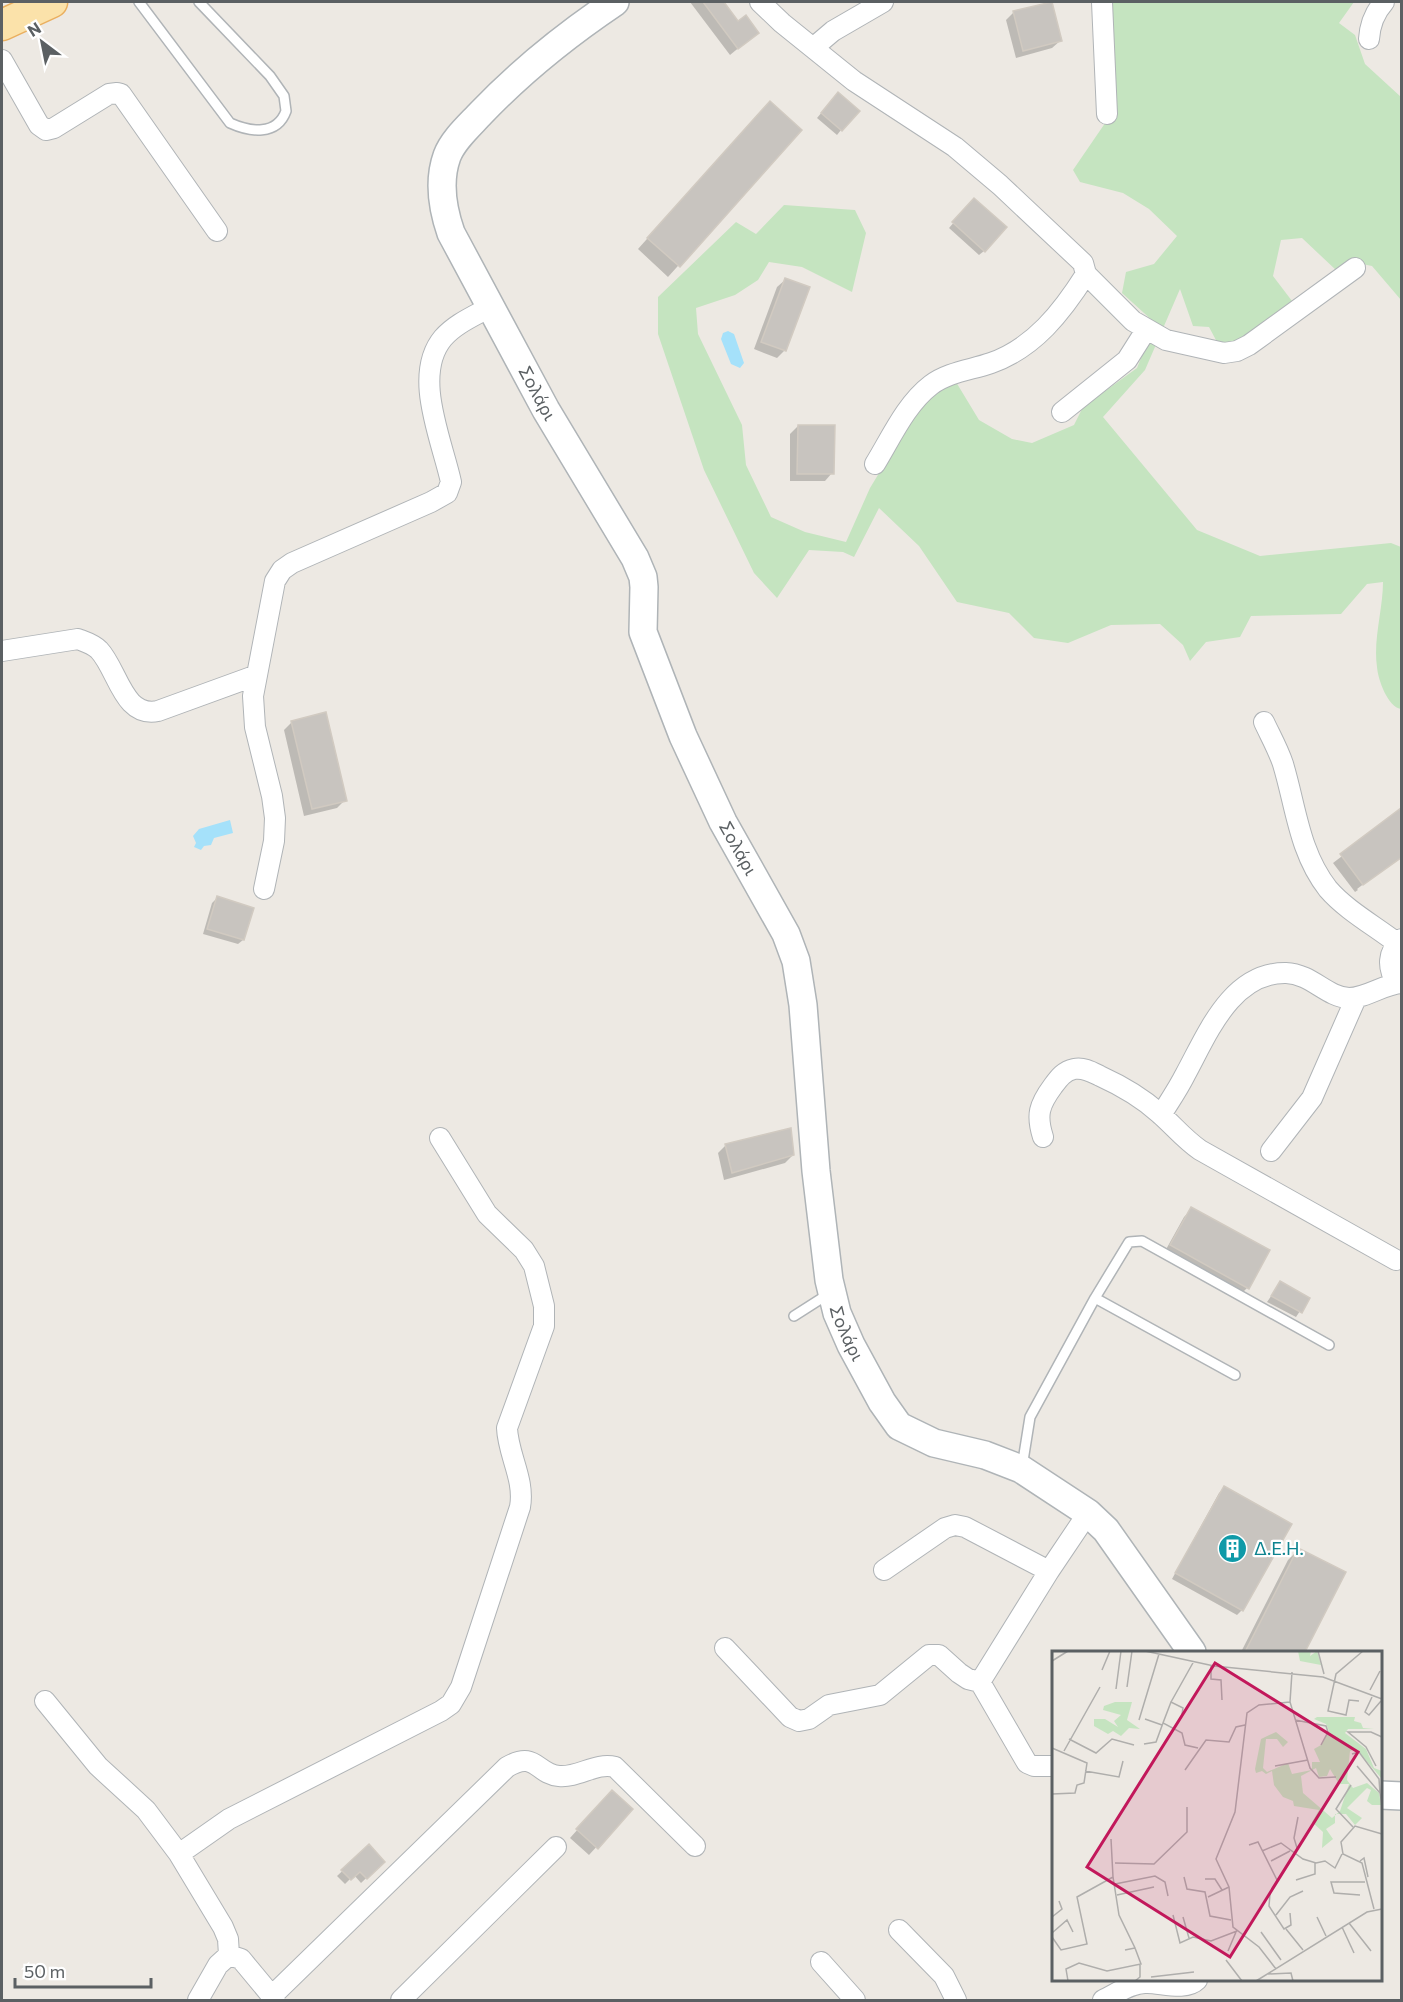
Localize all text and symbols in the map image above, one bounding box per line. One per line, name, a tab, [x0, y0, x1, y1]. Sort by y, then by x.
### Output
north arrow	[12, 12, 72, 72]
text: N	[24, 18, 44, 40]
street label: Σολάρι	[514, 362, 562, 424]
street label: Σολάρι	[715, 817, 763, 879]
street label: Σολάρι	[826, 1304, 870, 1365]
building icon: Δ.Ε.Η.	[1217, 1533, 1249, 1565]
place label: Δ.Ε.Η.	[1254, 1537, 1304, 1559]
inset map	[1052, 1651, 1382, 1981]
scale bar	[15, 1951, 152, 1989]
text: 50 m	[24, 1960, 65, 1982]

